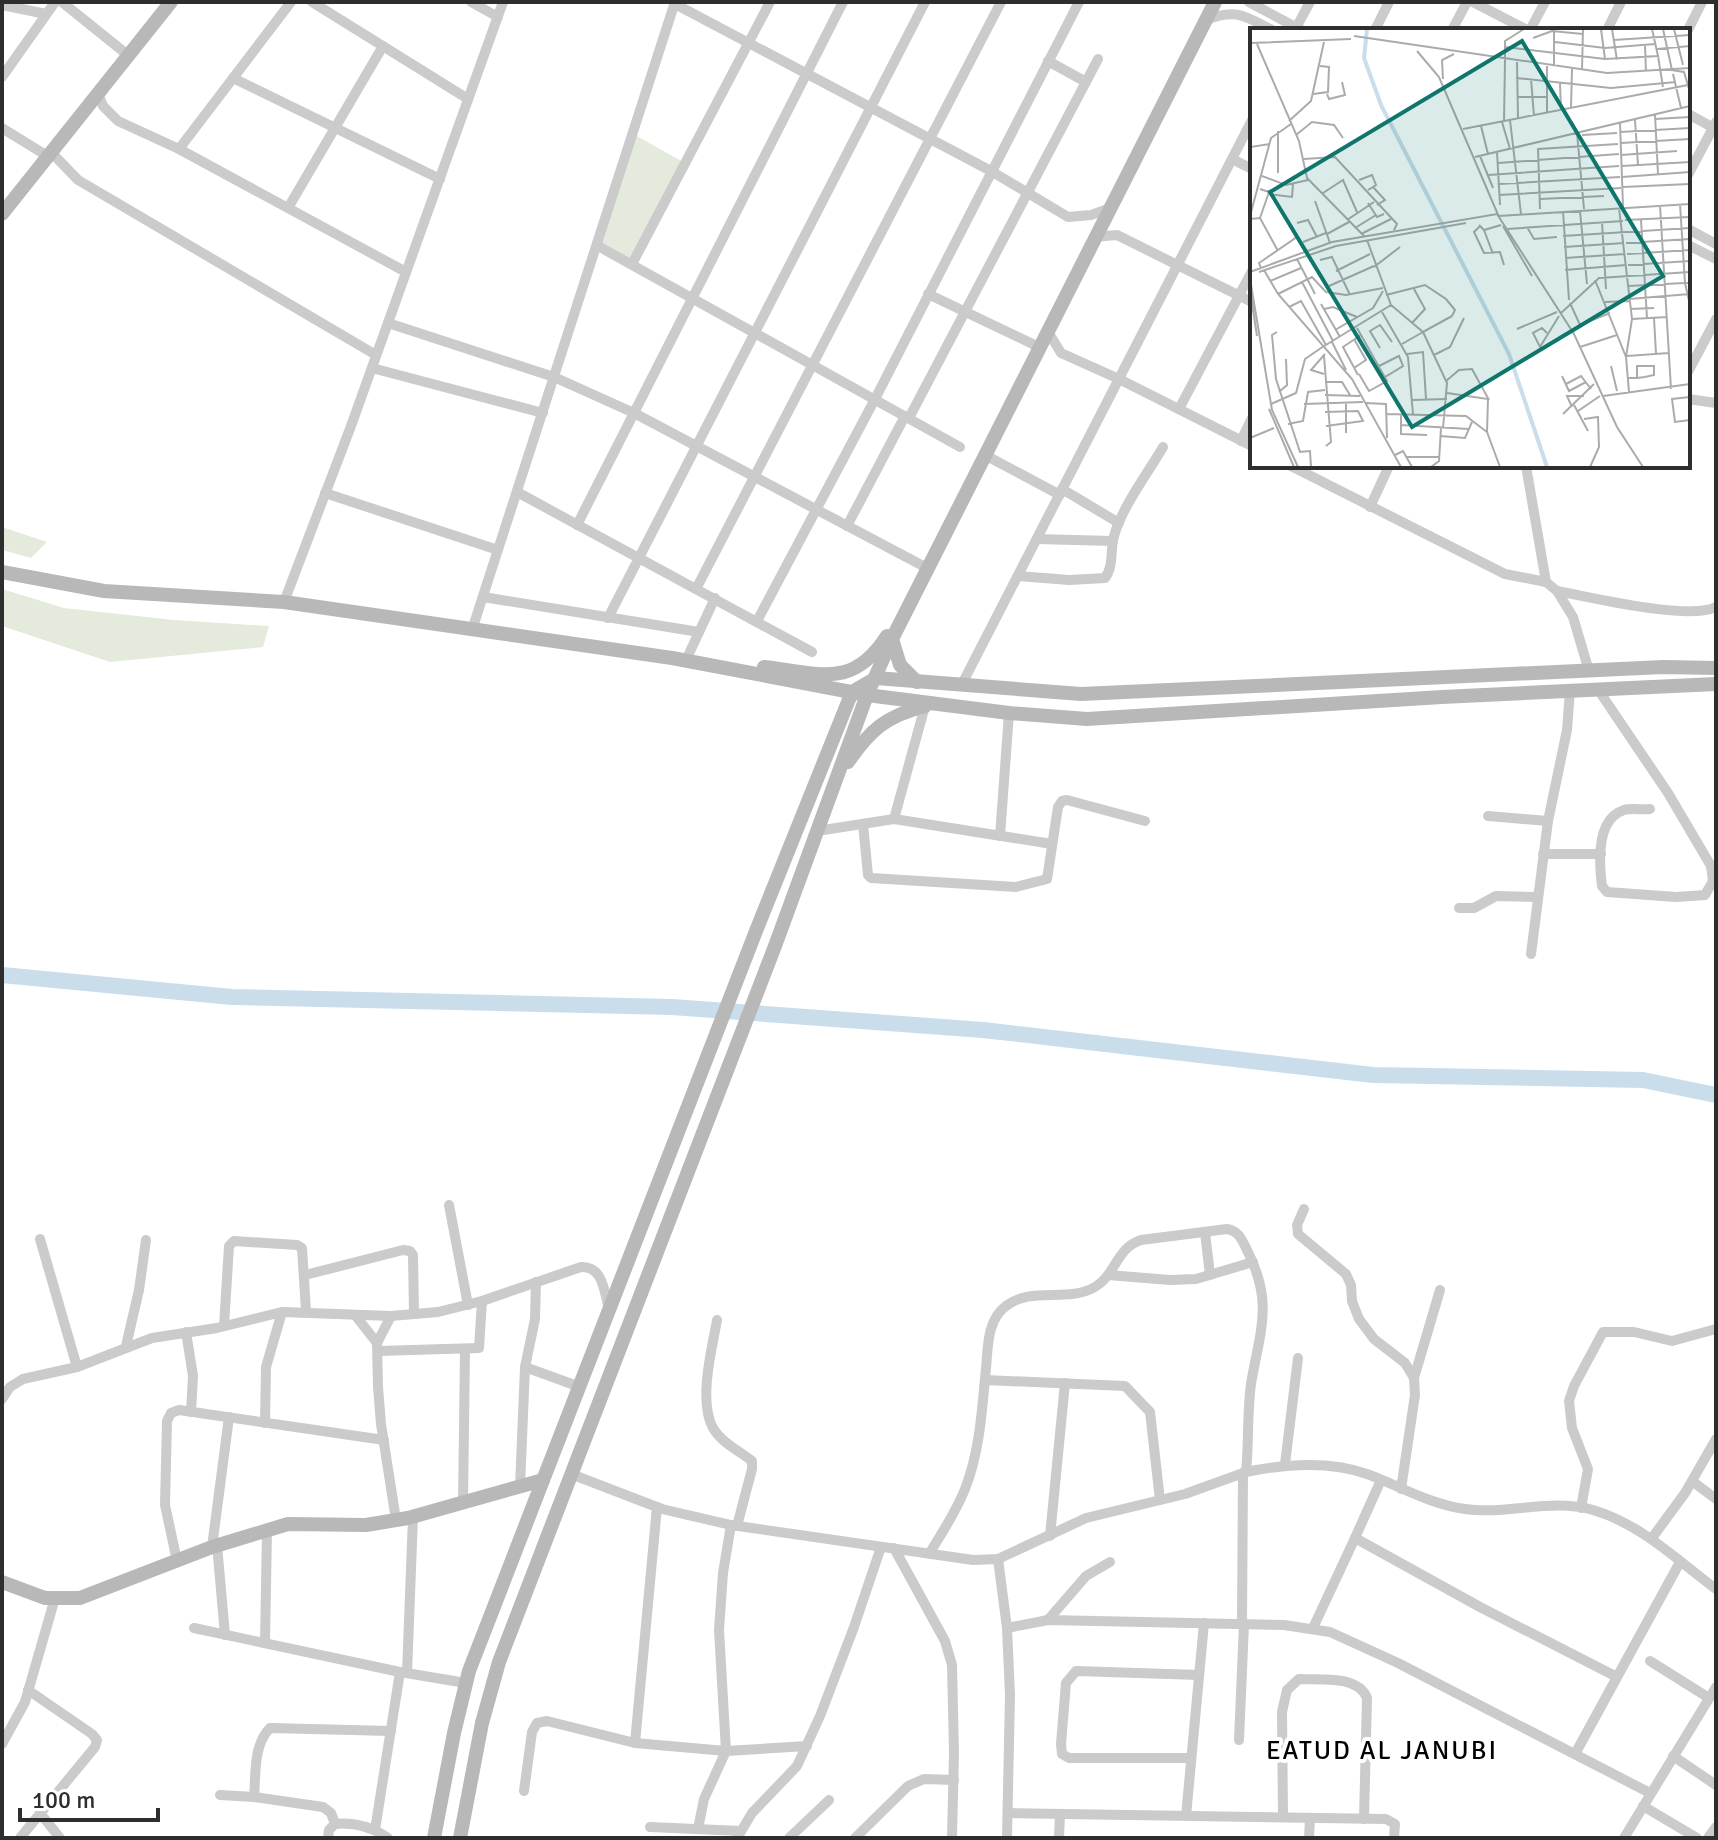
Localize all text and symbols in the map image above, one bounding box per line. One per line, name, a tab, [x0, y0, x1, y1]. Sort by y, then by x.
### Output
inset map	[1250, 28, 1690, 468]
district label: EATUD AL JANUBI	[1266, 1735, 1498, 1767]
scale bar	[20, 1772, 158, 1822]
text: 100 m	[32, 1785, 95, 1815]

